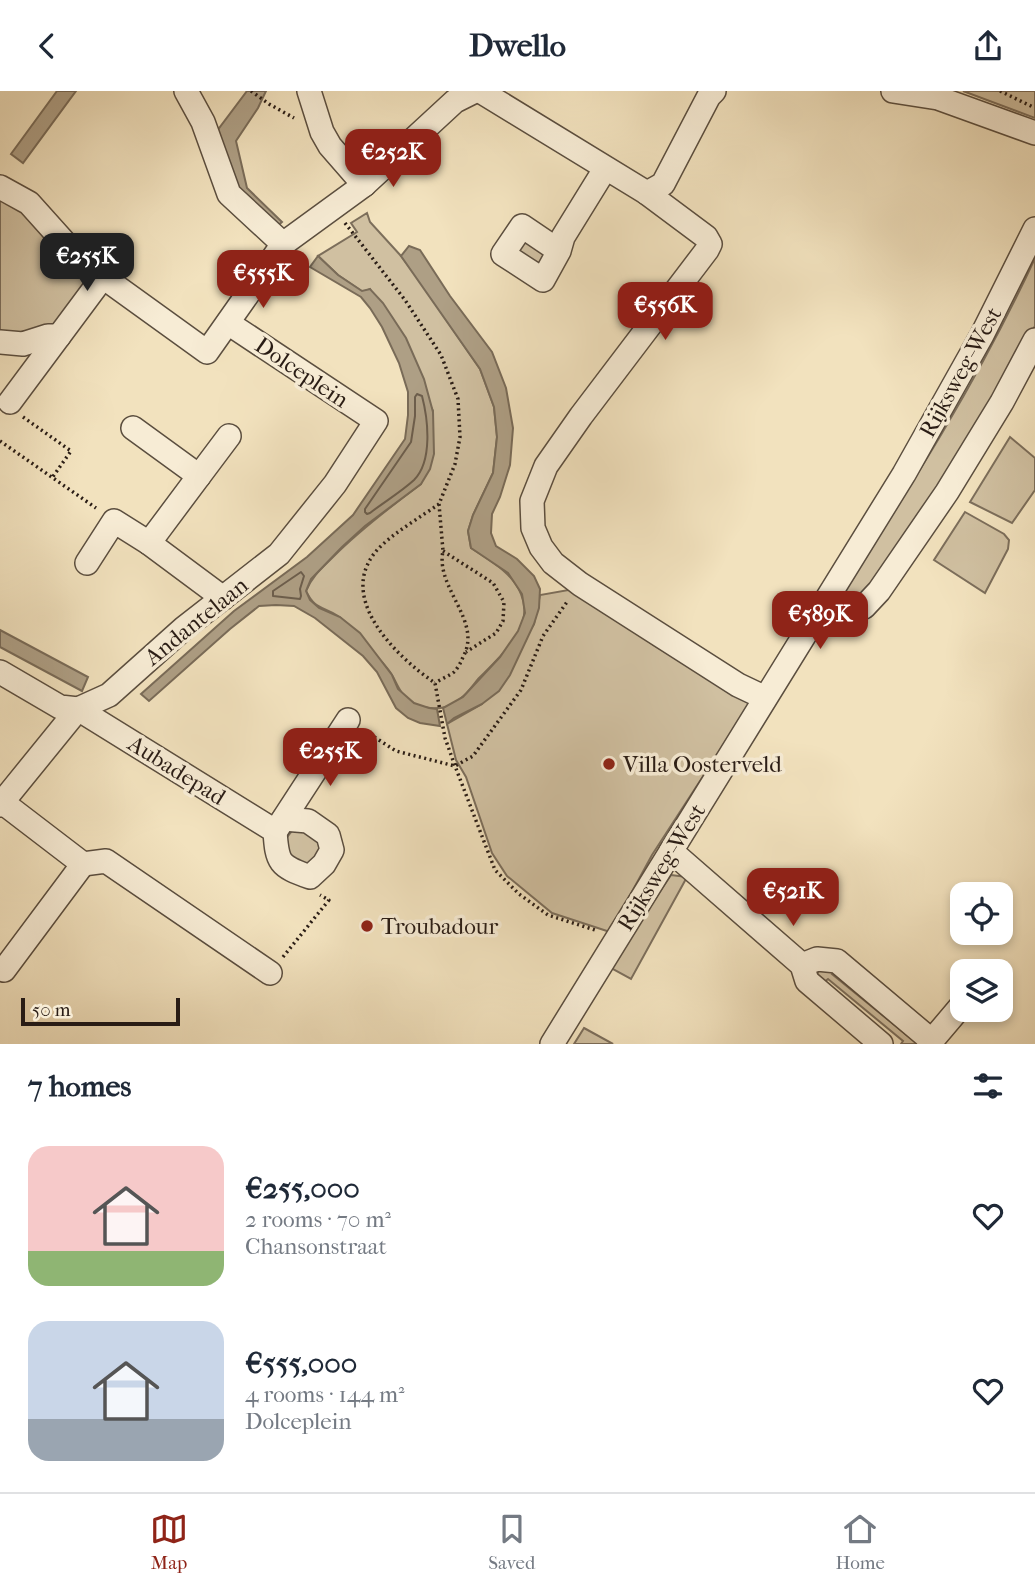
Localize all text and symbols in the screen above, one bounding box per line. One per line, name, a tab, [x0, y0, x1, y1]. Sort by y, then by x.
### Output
icon: back	[28, 27, 66, 65]
text: Dwello	[469, 27, 566, 64]
icon: share	[969, 27, 1007, 65]
pin: €252K	[344, 129, 442, 189]
text: €252K	[361, 138, 425, 165]
pin: €255K	[38, 233, 136, 293]
text: €255K	[56, 242, 118, 269]
pin: €555K	[214, 251, 312, 310]
text: €555K	[233, 259, 293, 286]
pin: €556K	[616, 282, 714, 342]
text: €556K	[634, 291, 696, 318]
street label: Rijksweg-West	[914, 302, 1007, 442]
street label: Dolceplein	[250, 331, 354, 414]
street label: Andantelaan	[138, 571, 254, 672]
pin: €589K	[771, 591, 869, 651]
text: €589K	[788, 600, 852, 627]
street label: Aubadepad	[122, 729, 231, 811]
pin: €255K	[281, 729, 379, 788]
text: €255K	[299, 737, 361, 764]
place label: Villa Oosterveld	[622, 751, 782, 778]
marker: Villa Oosterveld	[601, 756, 617, 772]
street label: Rijksweg-West	[612, 799, 711, 936]
pin: €521K	[744, 869, 842, 928]
text: €521K	[763, 877, 823, 904]
map controls	[950, 882, 1013, 1022]
button: locate	[950, 882, 1013, 945]
place label: Troubadour	[381, 913, 499, 940]
marker: Troubadour	[359, 918, 375, 934]
button: layers	[950, 959, 1013, 1022]
scale bar	[21, 995, 180, 1027]
text: 50 m	[32, 999, 71, 1021]
icon: filters	[969, 1067, 1007, 1105]
text: 7 homes	[28, 1069, 131, 1104]
text: €255,000	[245, 1171, 360, 1206]
icon: home	[84, 1174, 168, 1258]
icon: heart	[969, 1197, 1007, 1235]
text: 2 rooms · 70 m²	[245, 1206, 391, 1233]
text: Chansonstraat	[245, 1233, 387, 1260]
text: €555,000	[245, 1346, 357, 1381]
icon: home	[84, 1349, 168, 1433]
icon: heart	[969, 1372, 1007, 1410]
text: 4 rooms · 144 m²	[245, 1381, 405, 1408]
text: Dolceplein	[245, 1408, 352, 1435]
tab: Map	[150, 1510, 188, 1574]
tab: Saved	[488, 1510, 535, 1574]
tab: Home	[835, 1510, 885, 1574]

